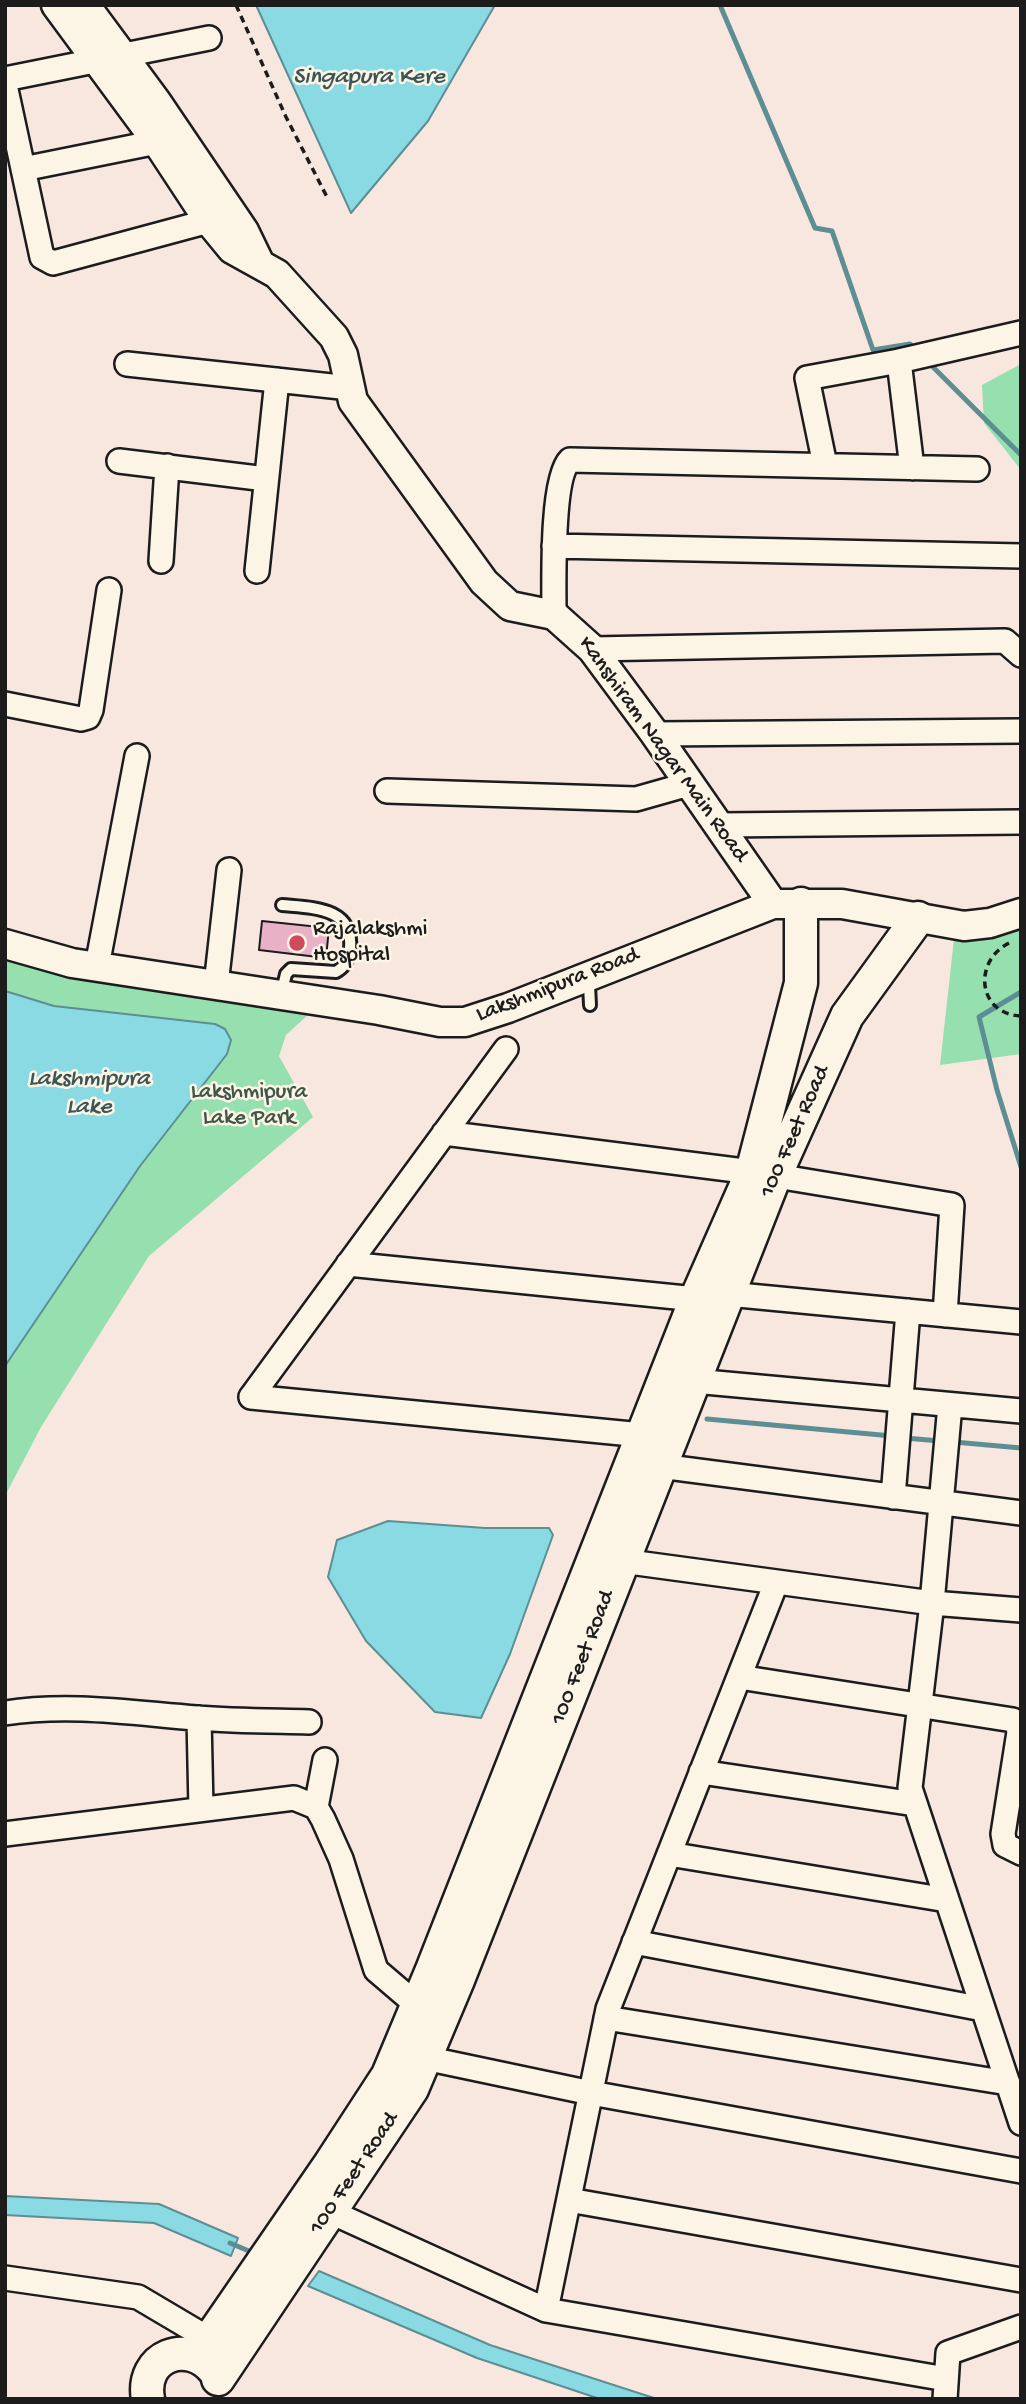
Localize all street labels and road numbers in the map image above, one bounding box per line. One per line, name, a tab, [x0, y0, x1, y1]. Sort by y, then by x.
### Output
street label: Kanshiram Nagar Main Road	[571, 632, 753, 868]
street label: Lakshmipura Road	[473, 942, 643, 1030]
street label: 100 Feet Road	[755, 1062, 837, 1202]
street label: 100 Feet Road	[546, 1587, 622, 1729]
street label: 100 Feet Road	[304, 2108, 406, 2240]

